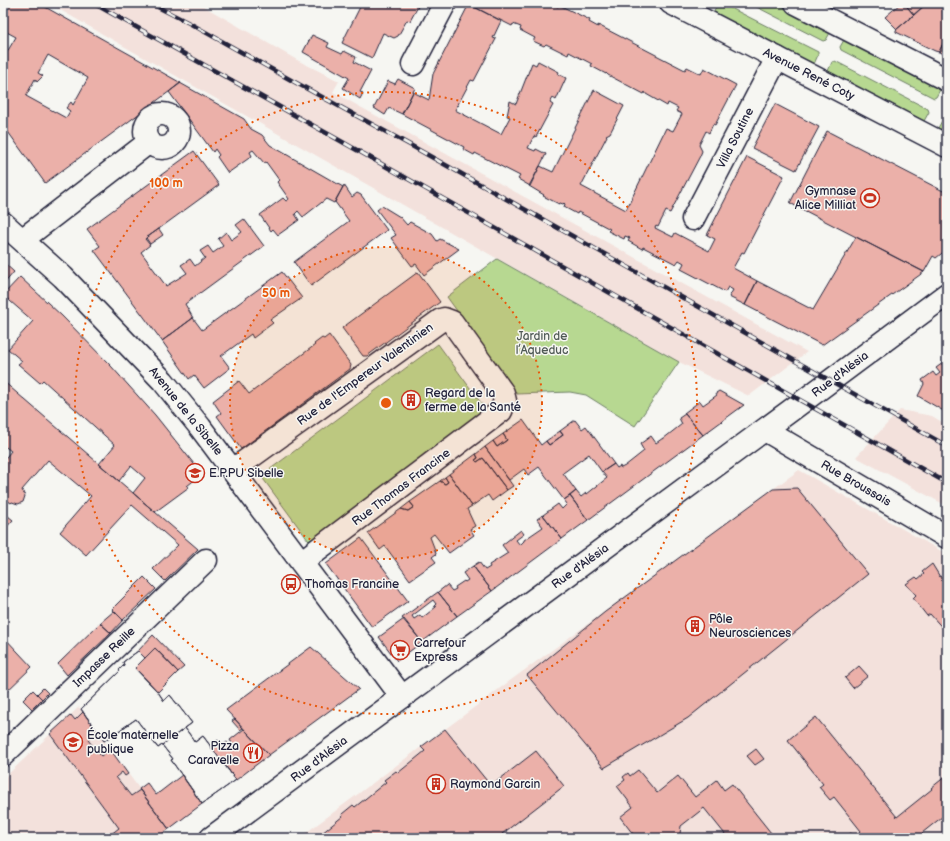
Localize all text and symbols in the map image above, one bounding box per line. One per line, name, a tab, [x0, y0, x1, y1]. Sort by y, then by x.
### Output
street label: Avenue René Coty	[760, 45, 858, 104]
street label: Villa Soutine	[714, 105, 757, 171]
text: 100 m	[149, 176, 183, 191]
place label: Gymnase Alice Milliat	[795, 184, 856, 213]
sports icon: Gymnase Alice Milliat	[859, 187, 881, 209]
text: 50 m	[262, 286, 290, 301]
street label: Rue de l'Empereur Valentinien	[294, 320, 437, 429]
park label: Jardin de l’Aqueduc	[516, 329, 568, 358]
street label: Rue d'Alésia	[809, 348, 872, 401]
street label: Avenue de la Sibelle	[145, 364, 226, 459]
place label: Regard de la ferme de la Santé	[425, 386, 521, 415]
building icon: Regard de la ferme de la Santé	[400, 389, 422, 411]
centre of rings	[379, 396, 393, 410]
street label: Rue Thomas Francine	[349, 445, 453, 529]
street label: Rue Broussais	[818, 457, 894, 510]
school or university icon: E.P.PU Sibelle	[184, 462, 206, 484]
place label: E.P.PU Sibelle	[209, 466, 283, 481]
street label: Rue d'Alésia	[549, 540, 612, 592]
bus stop icon: Thomas Francine	[280, 573, 302, 595]
place label: Thomas Francine	[305, 577, 399, 592]
place label: Pôle Neurosciences	[709, 612, 791, 641]
building icon: Pôle Neurosciences	[684, 615, 706, 637]
street label: Impasse Reille	[70, 624, 139, 691]
place label: Carrefour Express	[414, 636, 466, 665]
supermarket icon: Carrefour Express	[389, 639, 411, 661]
place label: École maternelle publique	[87, 727, 179, 757]
school or university icon: École maternelle publique	[62, 731, 84, 753]
street label: Rue d'Alésia	[288, 733, 351, 786]
place label: Pizza Caravelle	[188, 739, 239, 768]
restaurant icon: Pizza Caravelle	[242, 742, 264, 764]
building icon: Raymond Garcin	[425, 773, 447, 795]
place label: Raymond Garcin	[450, 777, 540, 792]

